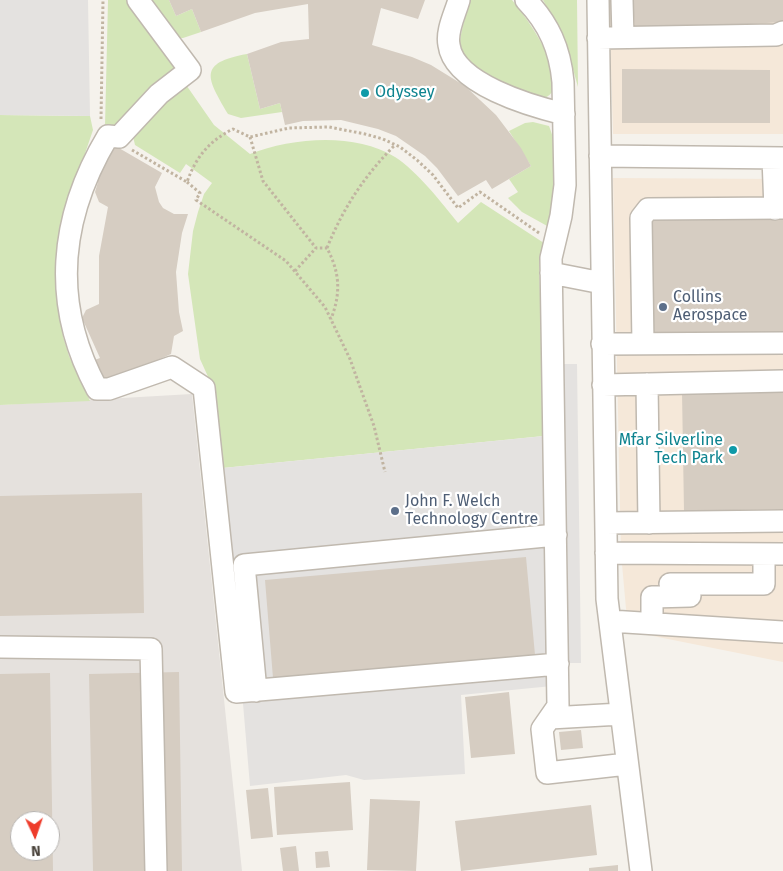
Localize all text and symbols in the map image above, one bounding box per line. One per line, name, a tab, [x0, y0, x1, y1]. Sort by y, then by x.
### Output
place label: Odyssey	[375, 83, 435, 103]
marker: Odyssey	[359, 87, 371, 99]
place label: Collins Aerospace	[673, 288, 747, 326]
marker: Collins Aerospace	[657, 301, 669, 313]
place label: Mfar Silverline Tech Park	[619, 431, 723, 469]
marker: Mfar Silverline Tech Park	[727, 444, 739, 456]
place label: John F. Welch Technology Centre	[405, 492, 538, 530]
marker: John F. Welch Technology Centre	[389, 505, 401, 517]
north arrow	[10, 811, 60, 861]
text: N	[31, 842, 41, 859]

